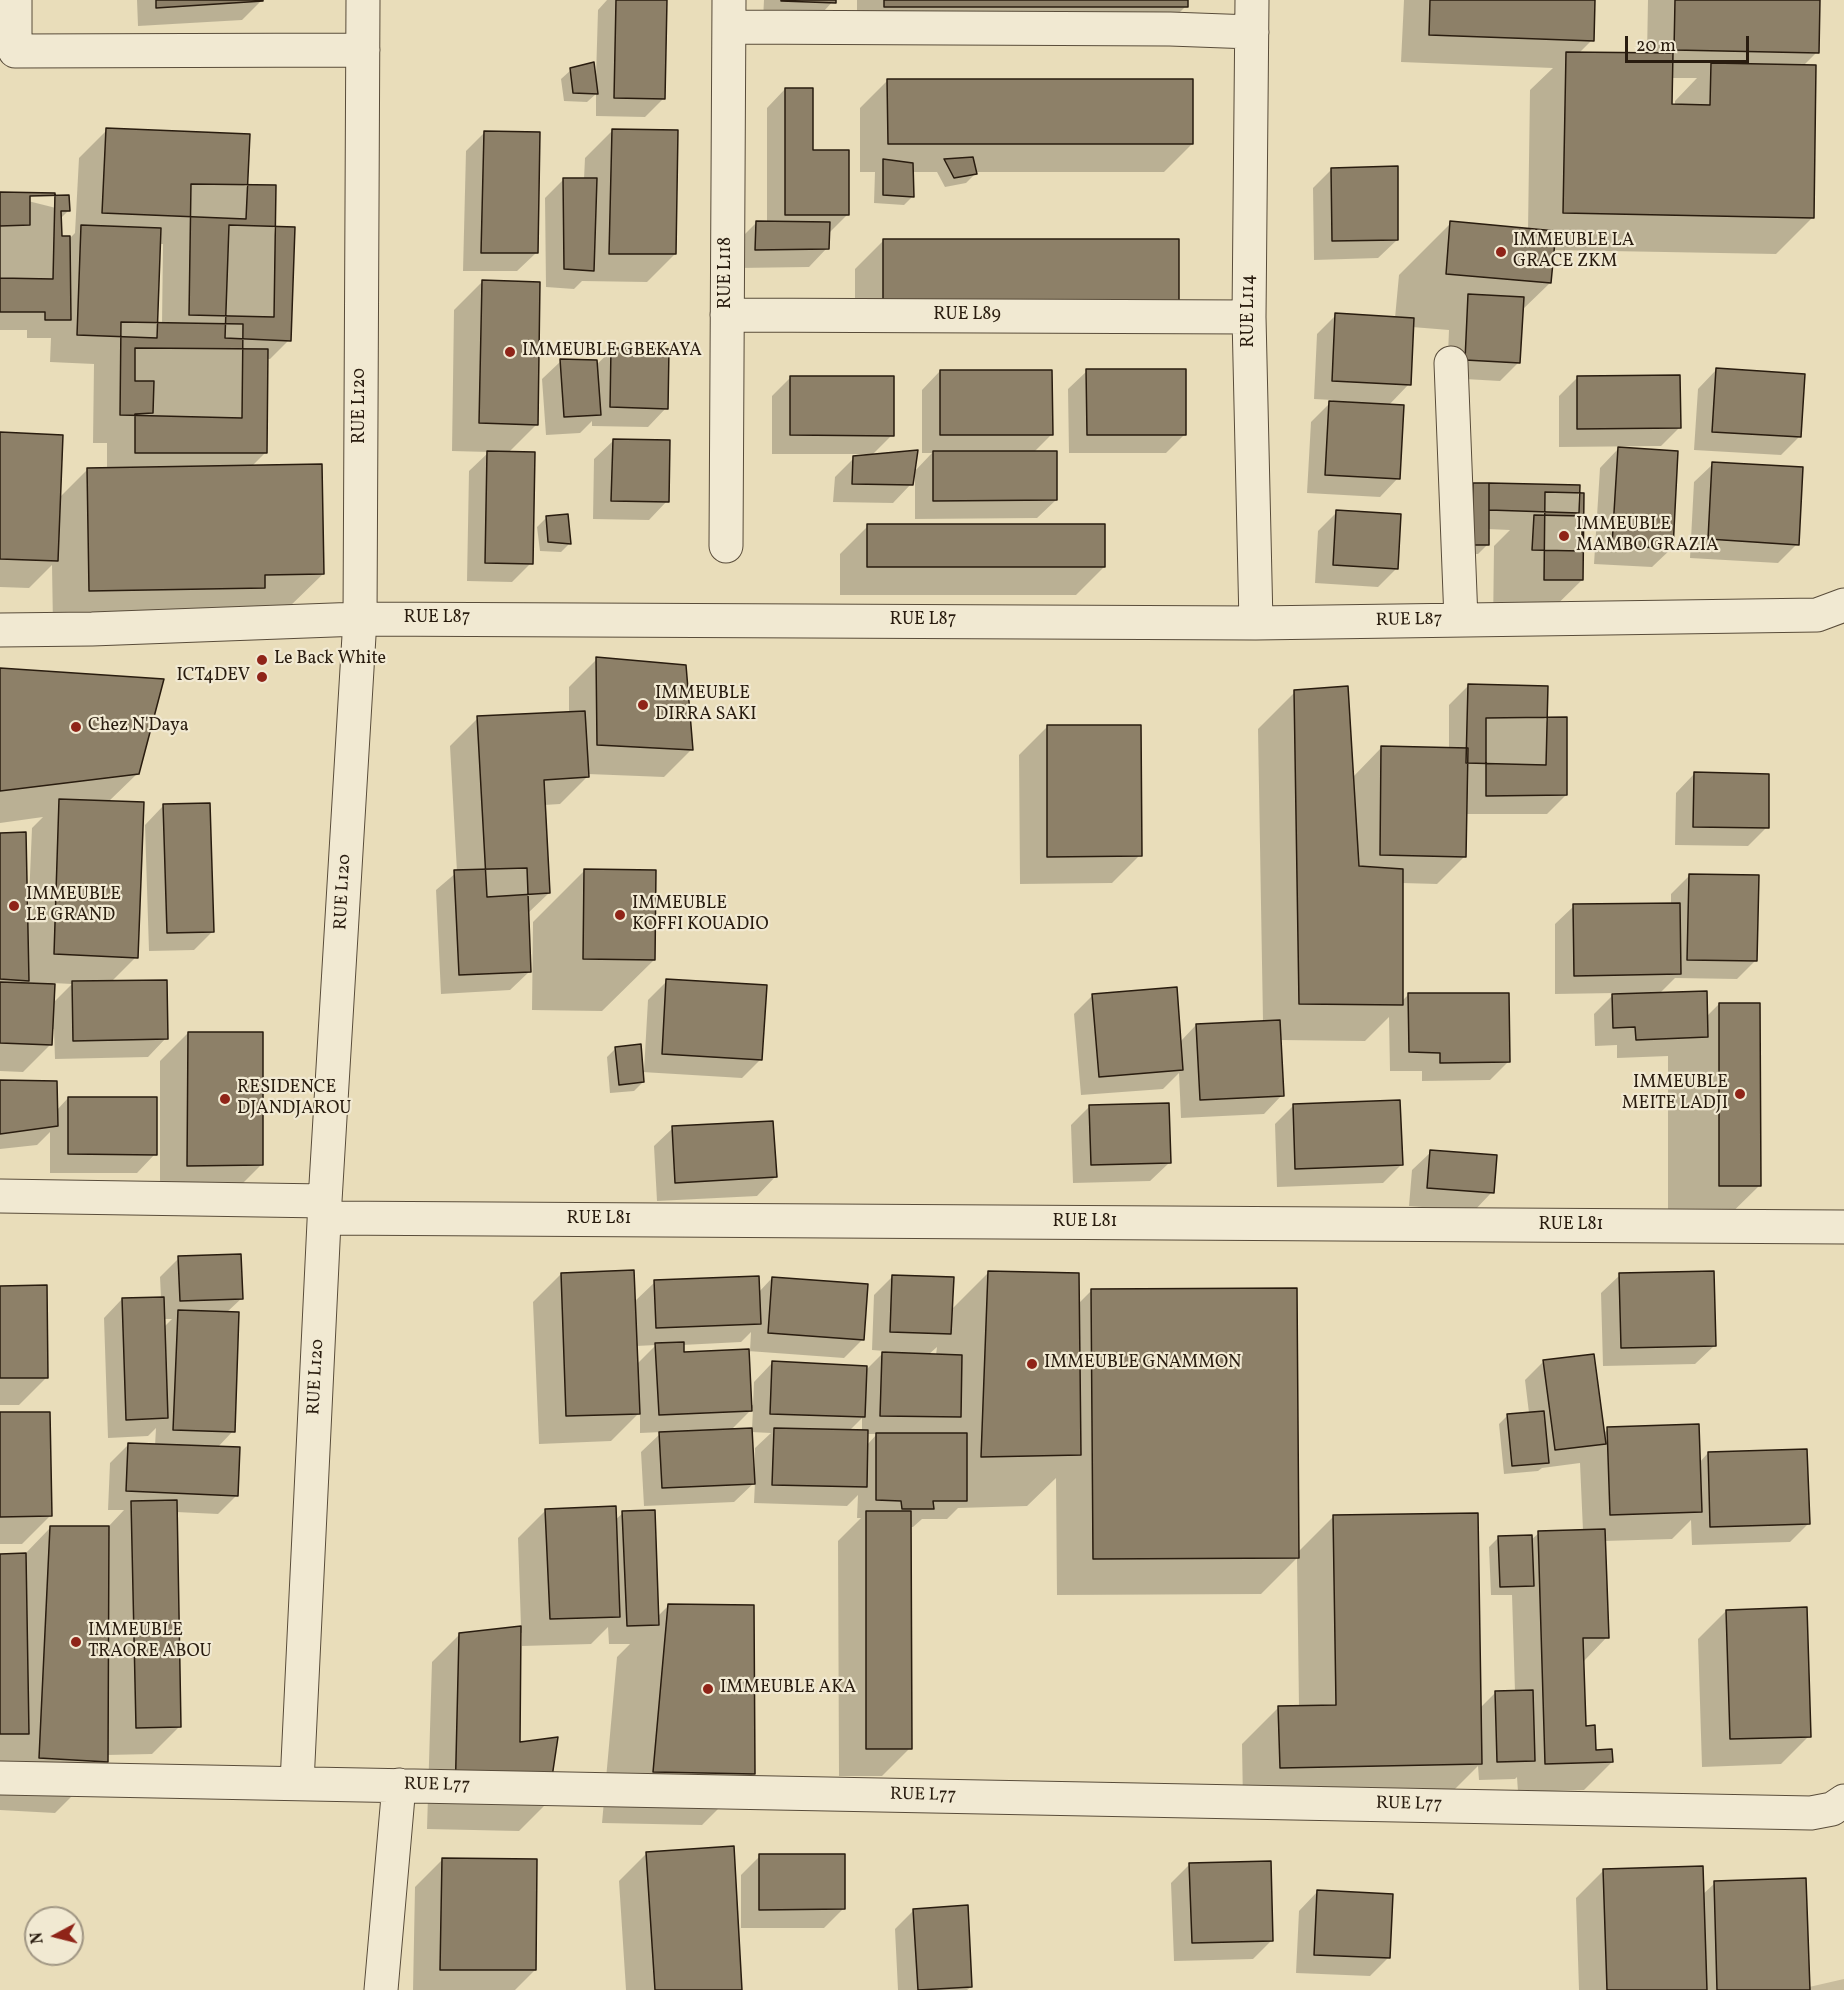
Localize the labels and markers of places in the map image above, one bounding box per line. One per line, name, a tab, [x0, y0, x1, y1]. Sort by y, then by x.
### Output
place label: IMMEUBLE LA GRACE ZKM	[1513, 231, 1634, 274]
marker: IMMEUBLE LA GRACE ZKM	[1494, 245, 1508, 259]
place label: IMMEUBLE GBEKAYA	[522, 341, 702, 363]
marker: IMMEUBLE GBEKAYA	[503, 345, 517, 359]
place label: IMMEUBLE MAMBO GRAZIA	[1576, 515, 1719, 558]
marker: IMMEUBLE MAMBO GRAZIA	[1557, 529, 1571, 543]
place label: Le Back White	[274, 649, 386, 671]
marker: Le Back White	[255, 653, 269, 667]
place label: ICT4DEV	[176, 666, 250, 688]
marker: ICT4DEV	[255, 670, 269, 684]
place label: IMMEUBLE DIRRA SAKI	[655, 684, 757, 726]
marker: IMMEUBLE DIRRA SAKI	[636, 698, 650, 712]
place label: Chez N'Daya	[88, 716, 189, 738]
marker: Chez N'Daya	[69, 720, 83, 734]
place label: IMMEUBLE LE GRAND	[26, 885, 121, 928]
place label: IMMEUBLE KOFFI KOUADIO	[632, 894, 769, 936]
marker: IMMEUBLE LE GRAND	[7, 899, 21, 913]
marker: IMMEUBLE KOFFI KOUADIO	[613, 908, 627, 922]
place label: IMMEUBLE MEITE LADJI	[1622, 1073, 1728, 1116]
place label: RESIDENCE DJANDJAROU	[237, 1078, 351, 1120]
marker: IMMEUBLE MEITE LADJI	[1733, 1087, 1747, 1101]
marker: RESIDENCE DJANDJAROU	[218, 1092, 232, 1106]
place label: IMMEUBLE GNAMMON	[1044, 1353, 1241, 1375]
marker: IMMEUBLE GNAMMON	[1025, 1357, 1039, 1371]
place label: IMMEUBLE TRAORE ABOU	[88, 1621, 212, 1664]
marker: IMMEUBLE TRAORE ABOU	[69, 1635, 83, 1649]
place label: IMMEUBLE AKA	[720, 1678, 856, 1700]
marker: IMMEUBLE AKA	[701, 1682, 715, 1696]

